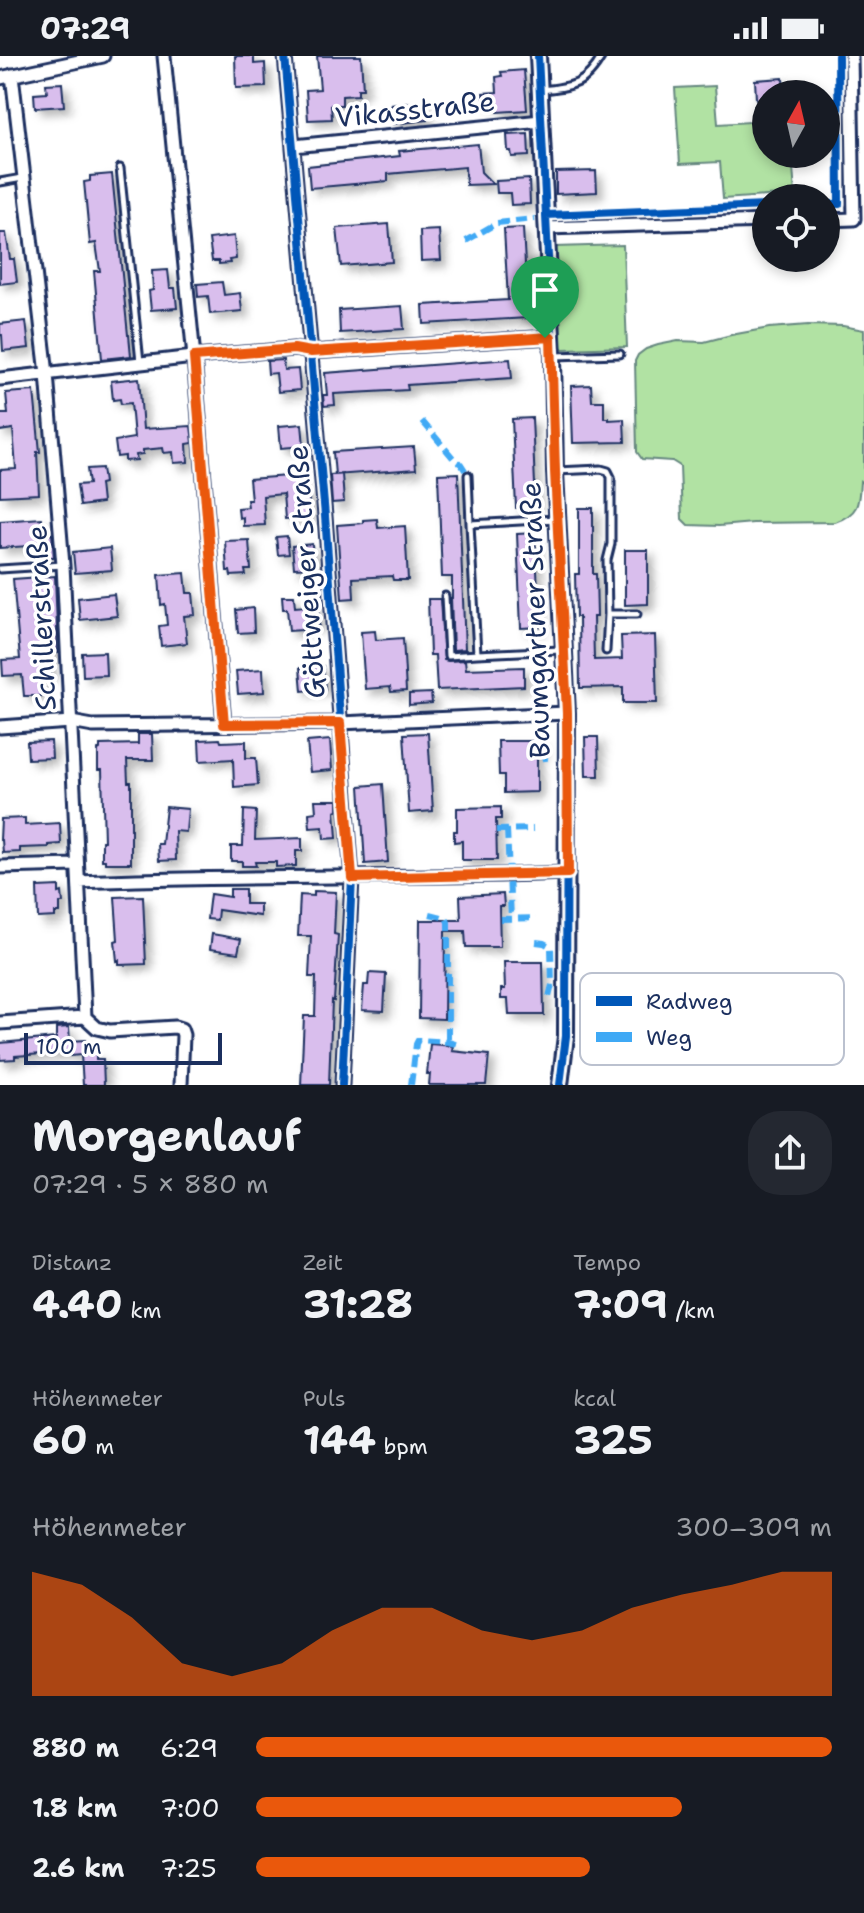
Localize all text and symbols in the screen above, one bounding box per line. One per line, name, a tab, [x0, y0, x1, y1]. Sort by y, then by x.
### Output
text: 07:29	[40, 8, 130, 49]
north arrow	[752, 80, 840, 168]
map controls	[752, 80, 840, 272]
street label: Vikasstraße	[333, 82, 497, 136]
button: locate	[752, 184, 840, 272]
pin	[511, 256, 579, 338]
icon: arrive	[523, 268, 567, 312]
street label: Göttweiger Straße	[278, 444, 334, 700]
street label: Baumgartner Straße	[511, 481, 559, 759]
street label: Schillerstraße	[17, 524, 65, 712]
legend	[580, 973, 844, 1065]
text: Radweg	[646, 987, 733, 1016]
text: Weg	[646, 1023, 692, 1052]
scale bar	[24, 1029, 222, 1065]
text: 100 m	[36, 1032, 102, 1061]
text: Morgenlauf	[32, 1106, 302, 1165]
button: share	[748, 1111, 832, 1195]
text: 07:29 · 5 × 880 m	[32, 1166, 268, 1201]
text: Distanz	[32, 1248, 112, 1277]
text: Zeit	[303, 1248, 343, 1277]
text: Tempo	[573, 1248, 641, 1277]
text: 4.40	[32, 1277, 123, 1331]
text: 31:28	[303, 1277, 413, 1331]
text: 7:09	[573, 1277, 668, 1331]
text: km	[123, 1296, 161, 1325]
text: /km	[668, 1296, 715, 1325]
text: Höhenmeter	[32, 1384, 163, 1413]
text: Puls	[303, 1384, 346, 1413]
text: kcal	[573, 1384, 616, 1413]
text: 60	[32, 1413, 88, 1467]
text: 144	[303, 1413, 376, 1467]
text: 325	[573, 1413, 653, 1467]
text: m	[88, 1432, 114, 1461]
text: bpm	[376, 1432, 428, 1461]
text: Höhenmeter	[32, 1509, 187, 1544]
text: 300–309 m	[675, 1509, 832, 1544]
text: 880 m	[32, 1730, 119, 1765]
text: 6:29	[160, 1730, 218, 1765]
text: 1.8 km	[32, 1790, 117, 1825]
text: 7:00	[160, 1790, 220, 1825]
text: 2.6 km	[32, 1850, 125, 1885]
text: 7:25	[160, 1850, 217, 1885]

